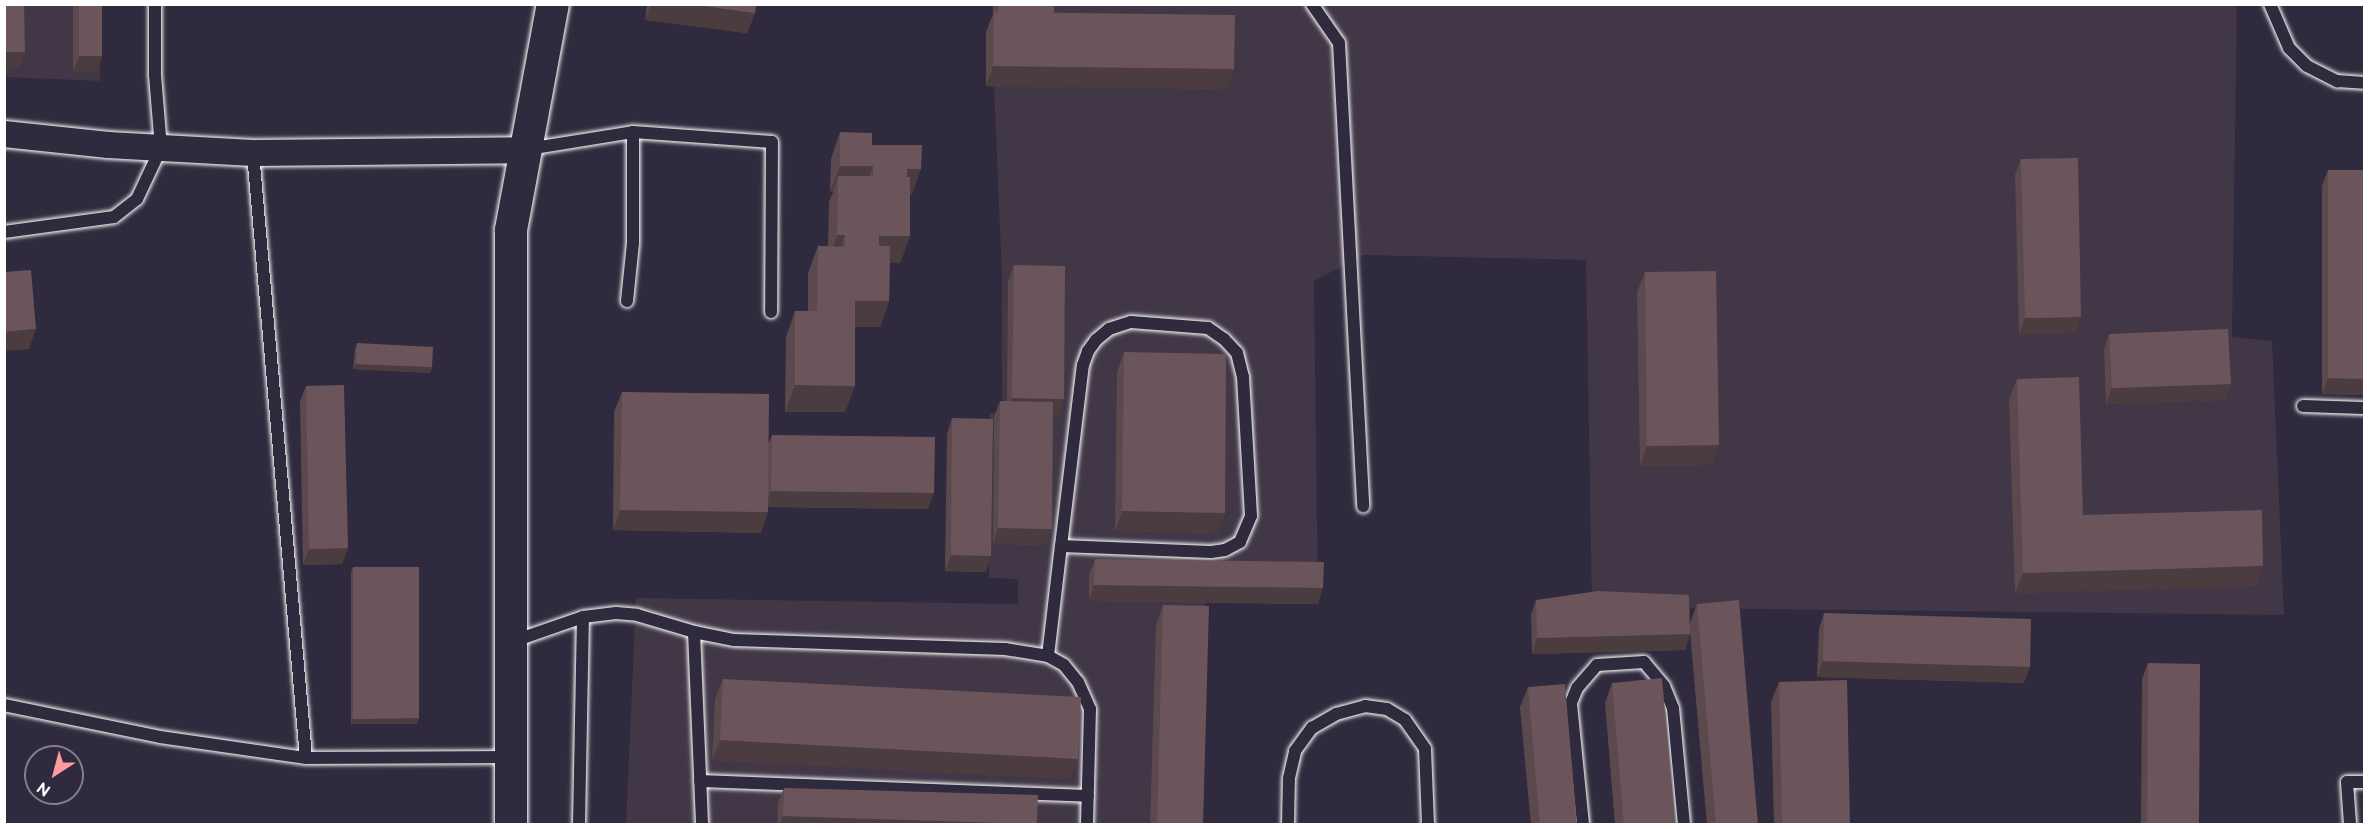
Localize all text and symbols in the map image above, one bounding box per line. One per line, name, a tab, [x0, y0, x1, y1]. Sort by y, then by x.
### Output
north arrow	[24, 745, 84, 805]
text: N	[34, 777, 55, 800]

